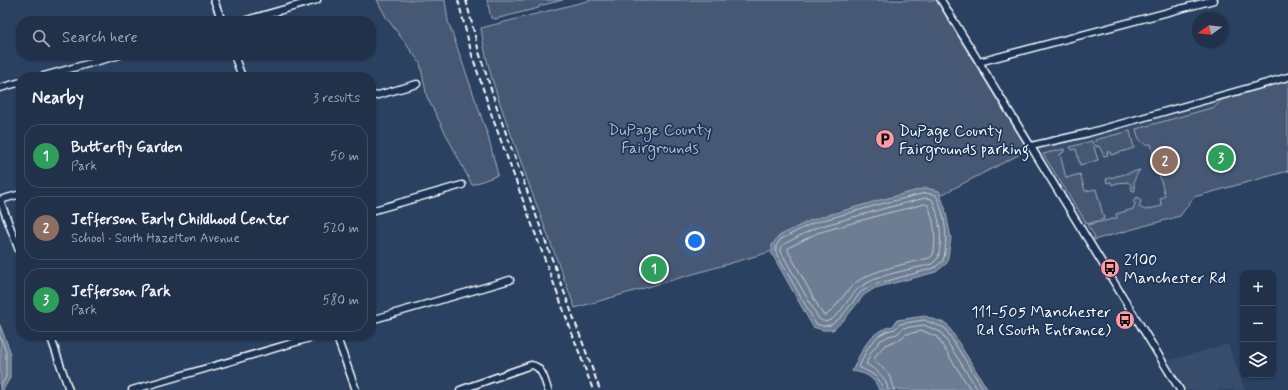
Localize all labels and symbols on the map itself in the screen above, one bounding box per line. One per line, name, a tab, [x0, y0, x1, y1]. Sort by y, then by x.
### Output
north arrow	[1192, 12, 1228, 48]
park label: DuPage County Fairgrounds	[608, 120, 712, 160]
place label: DuPage County Fairgrounds parking	[899, 121, 1029, 161]
parking icon: DuPage County Fairgrounds parking	[874, 128, 896, 150]
pin: 3	[1208, 143, 1234, 173]
pin: 2	[1152, 146, 1178, 176]
your location	[685, 231, 705, 251]
place label: 2100 Manchester Rd	[1124, 250, 1226, 289]
pin: 1	[641, 254, 667, 284]
bus stop icon: 2100 Manchester Rd	[1099, 257, 1121, 279]
place label: 111-505 Manchester Rd (South Entrance)	[971, 302, 1111, 341]
bus stop icon: 111-505 Manchester Rd (South Entrance)	[1114, 309, 1136, 331]

